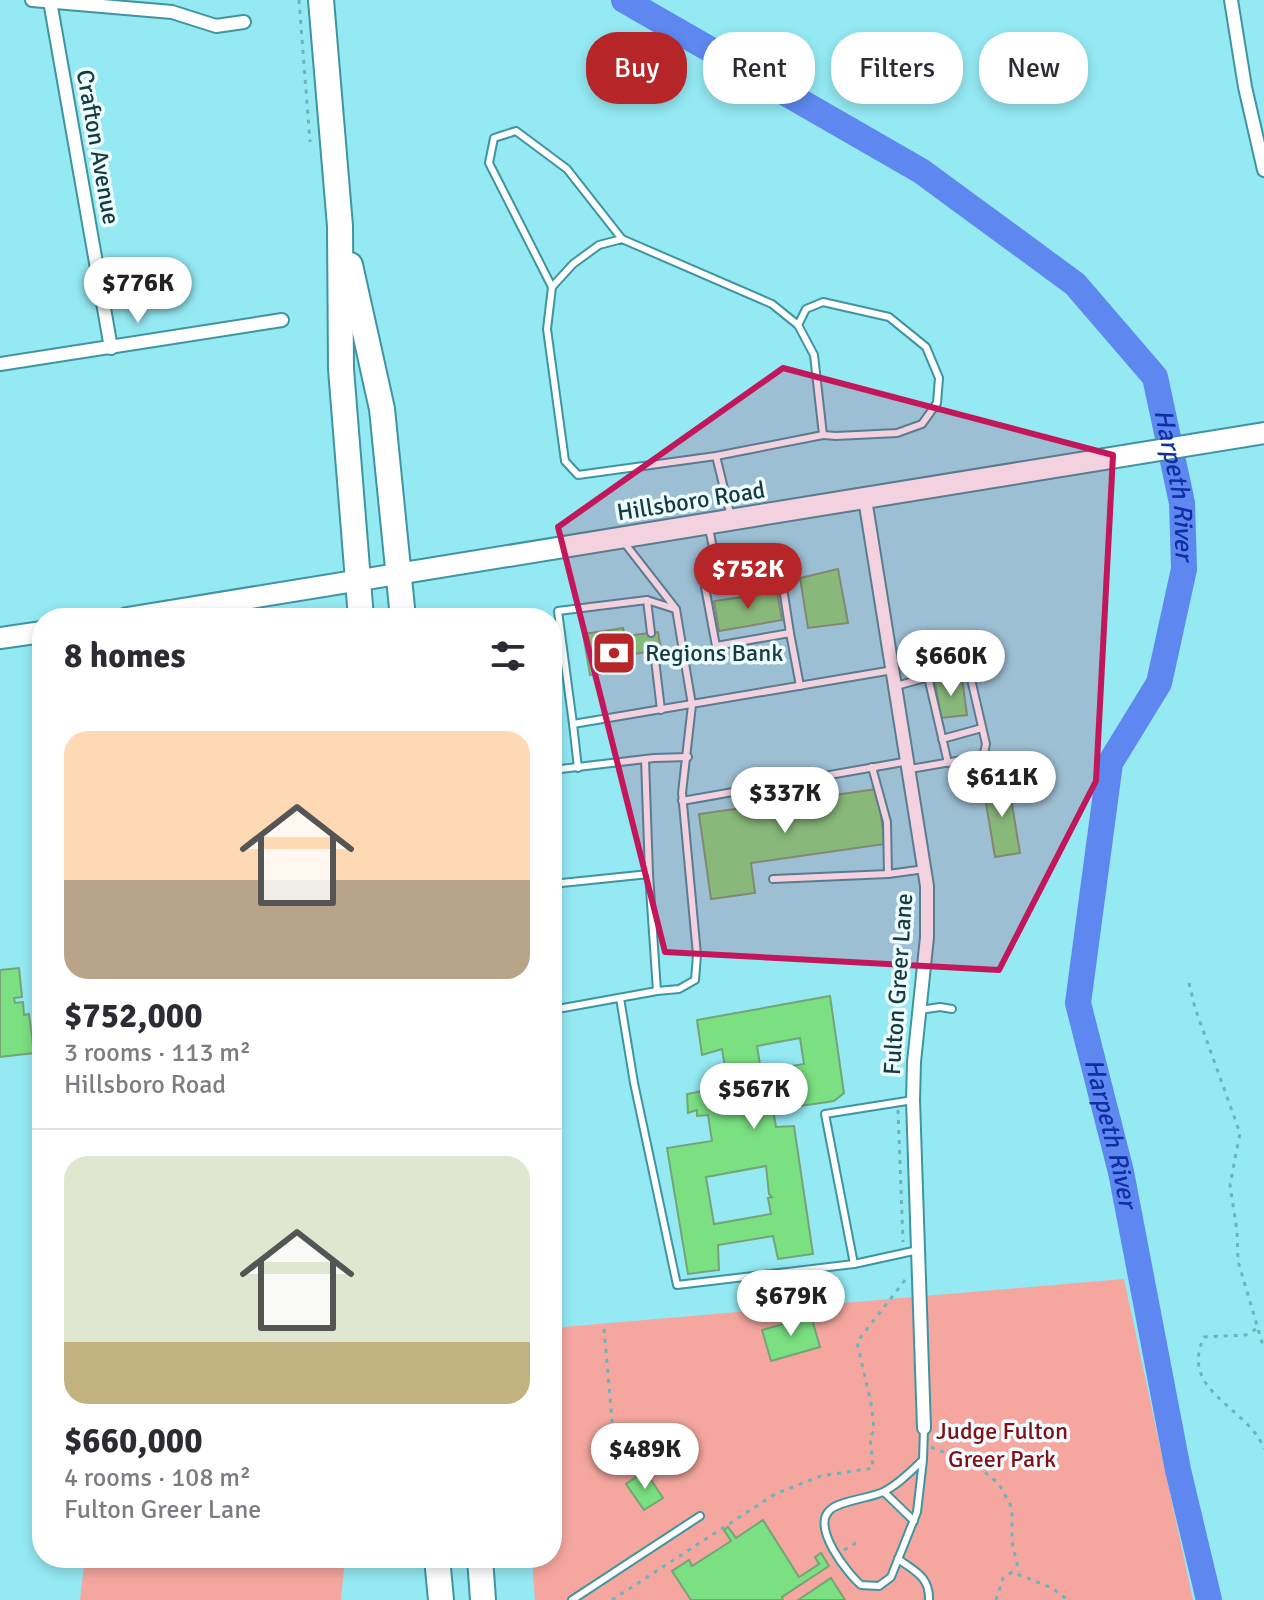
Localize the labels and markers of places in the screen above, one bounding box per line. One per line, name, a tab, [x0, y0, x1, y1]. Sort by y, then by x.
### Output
pin: $776K	[82, 257, 194, 325]
pin: $752K	[692, 543, 804, 611]
bank icon: Regions Bank	[590, 629, 638, 677]
pin: $660K	[895, 630, 1007, 698]
place label: Regions Bank	[645, 638, 783, 668]
pin: $611K	[946, 751, 1058, 819]
pin: $337K	[729, 767, 841, 835]
pin: $567K	[698, 1063, 810, 1131]
pin: $679K	[735, 1270, 847, 1338]
pin: $489K	[589, 1423, 701, 1491]

